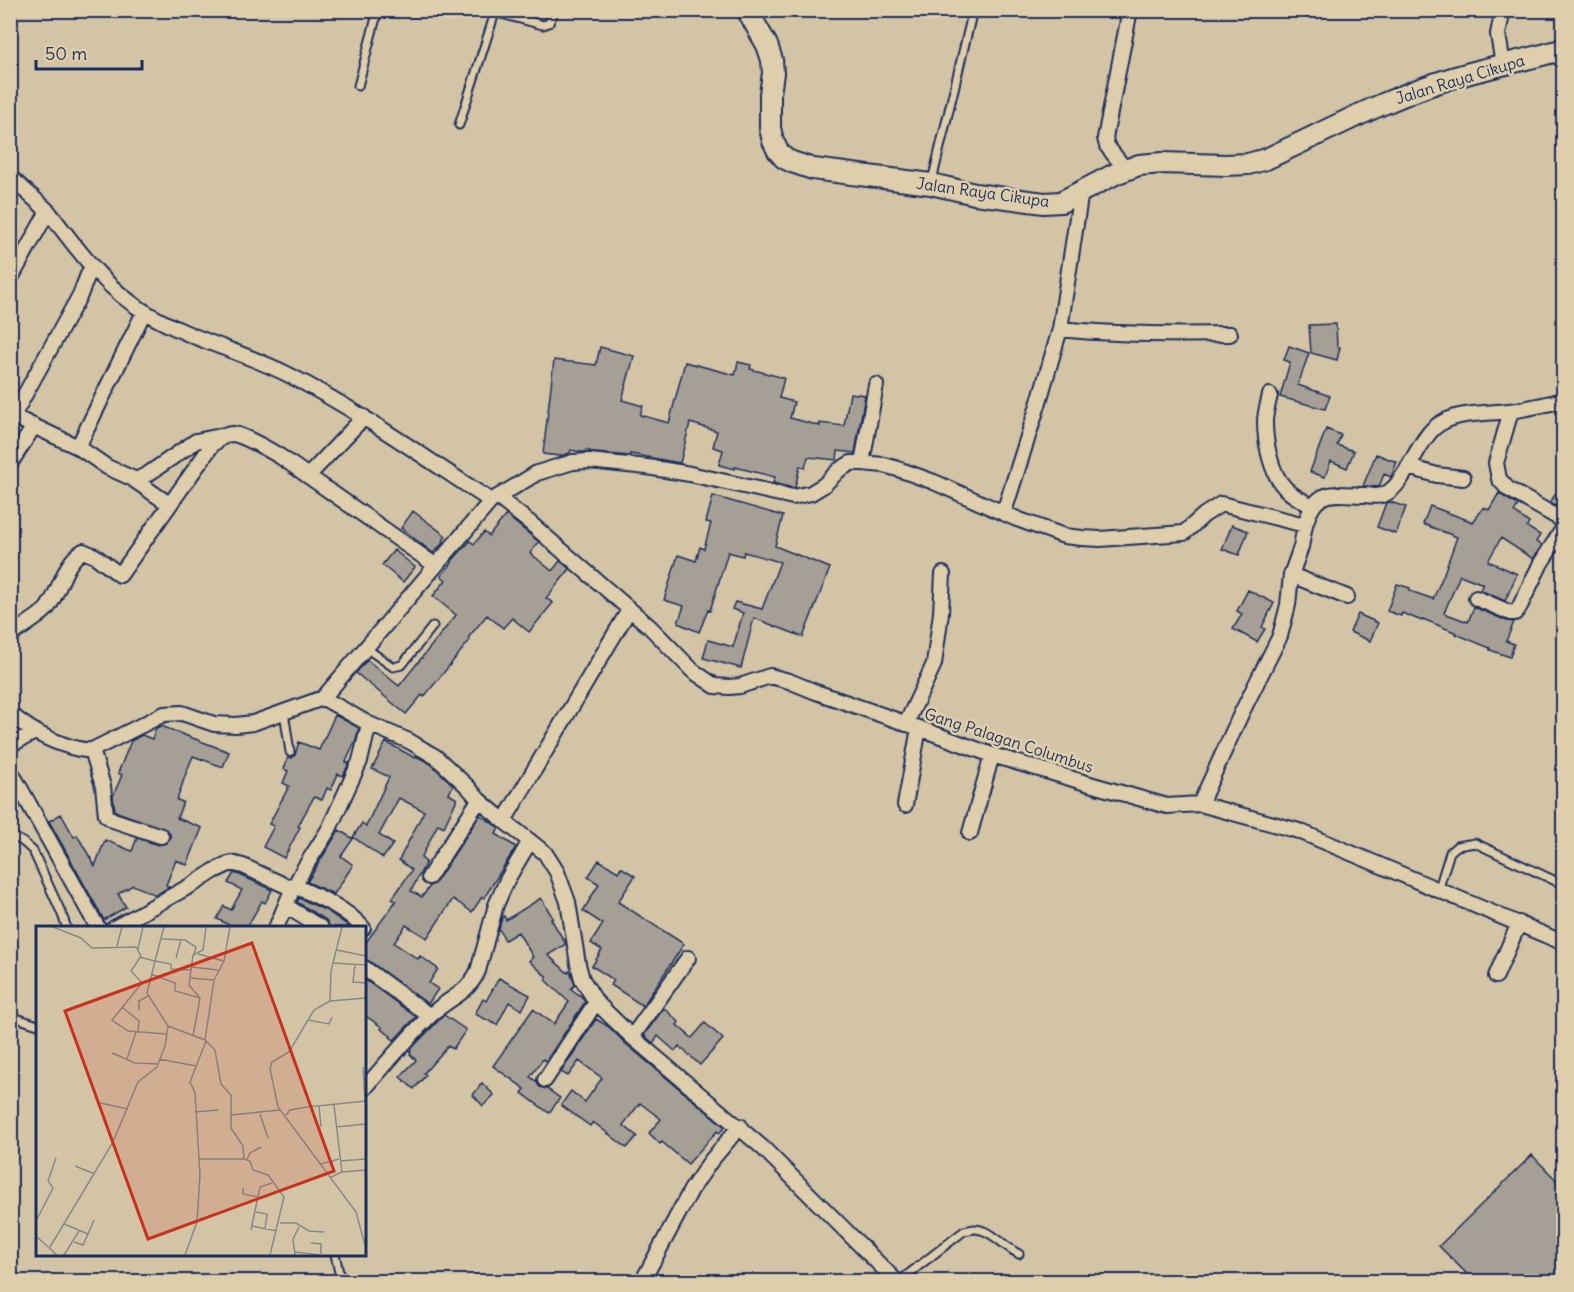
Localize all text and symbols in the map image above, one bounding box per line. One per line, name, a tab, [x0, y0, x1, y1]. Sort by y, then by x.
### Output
scale bar	[36, 33, 142, 71]
text: 50 m	[45, 42, 87, 65]
street label: Jalan Raya Cikupa	[1393, 50, 1527, 108]
street label: Jalan Raya Cikupa	[915, 173, 1051, 211]
street label: Gang Palagan Columbus	[922, 703, 1096, 777]
inset map	[36, 926, 366, 1256]

